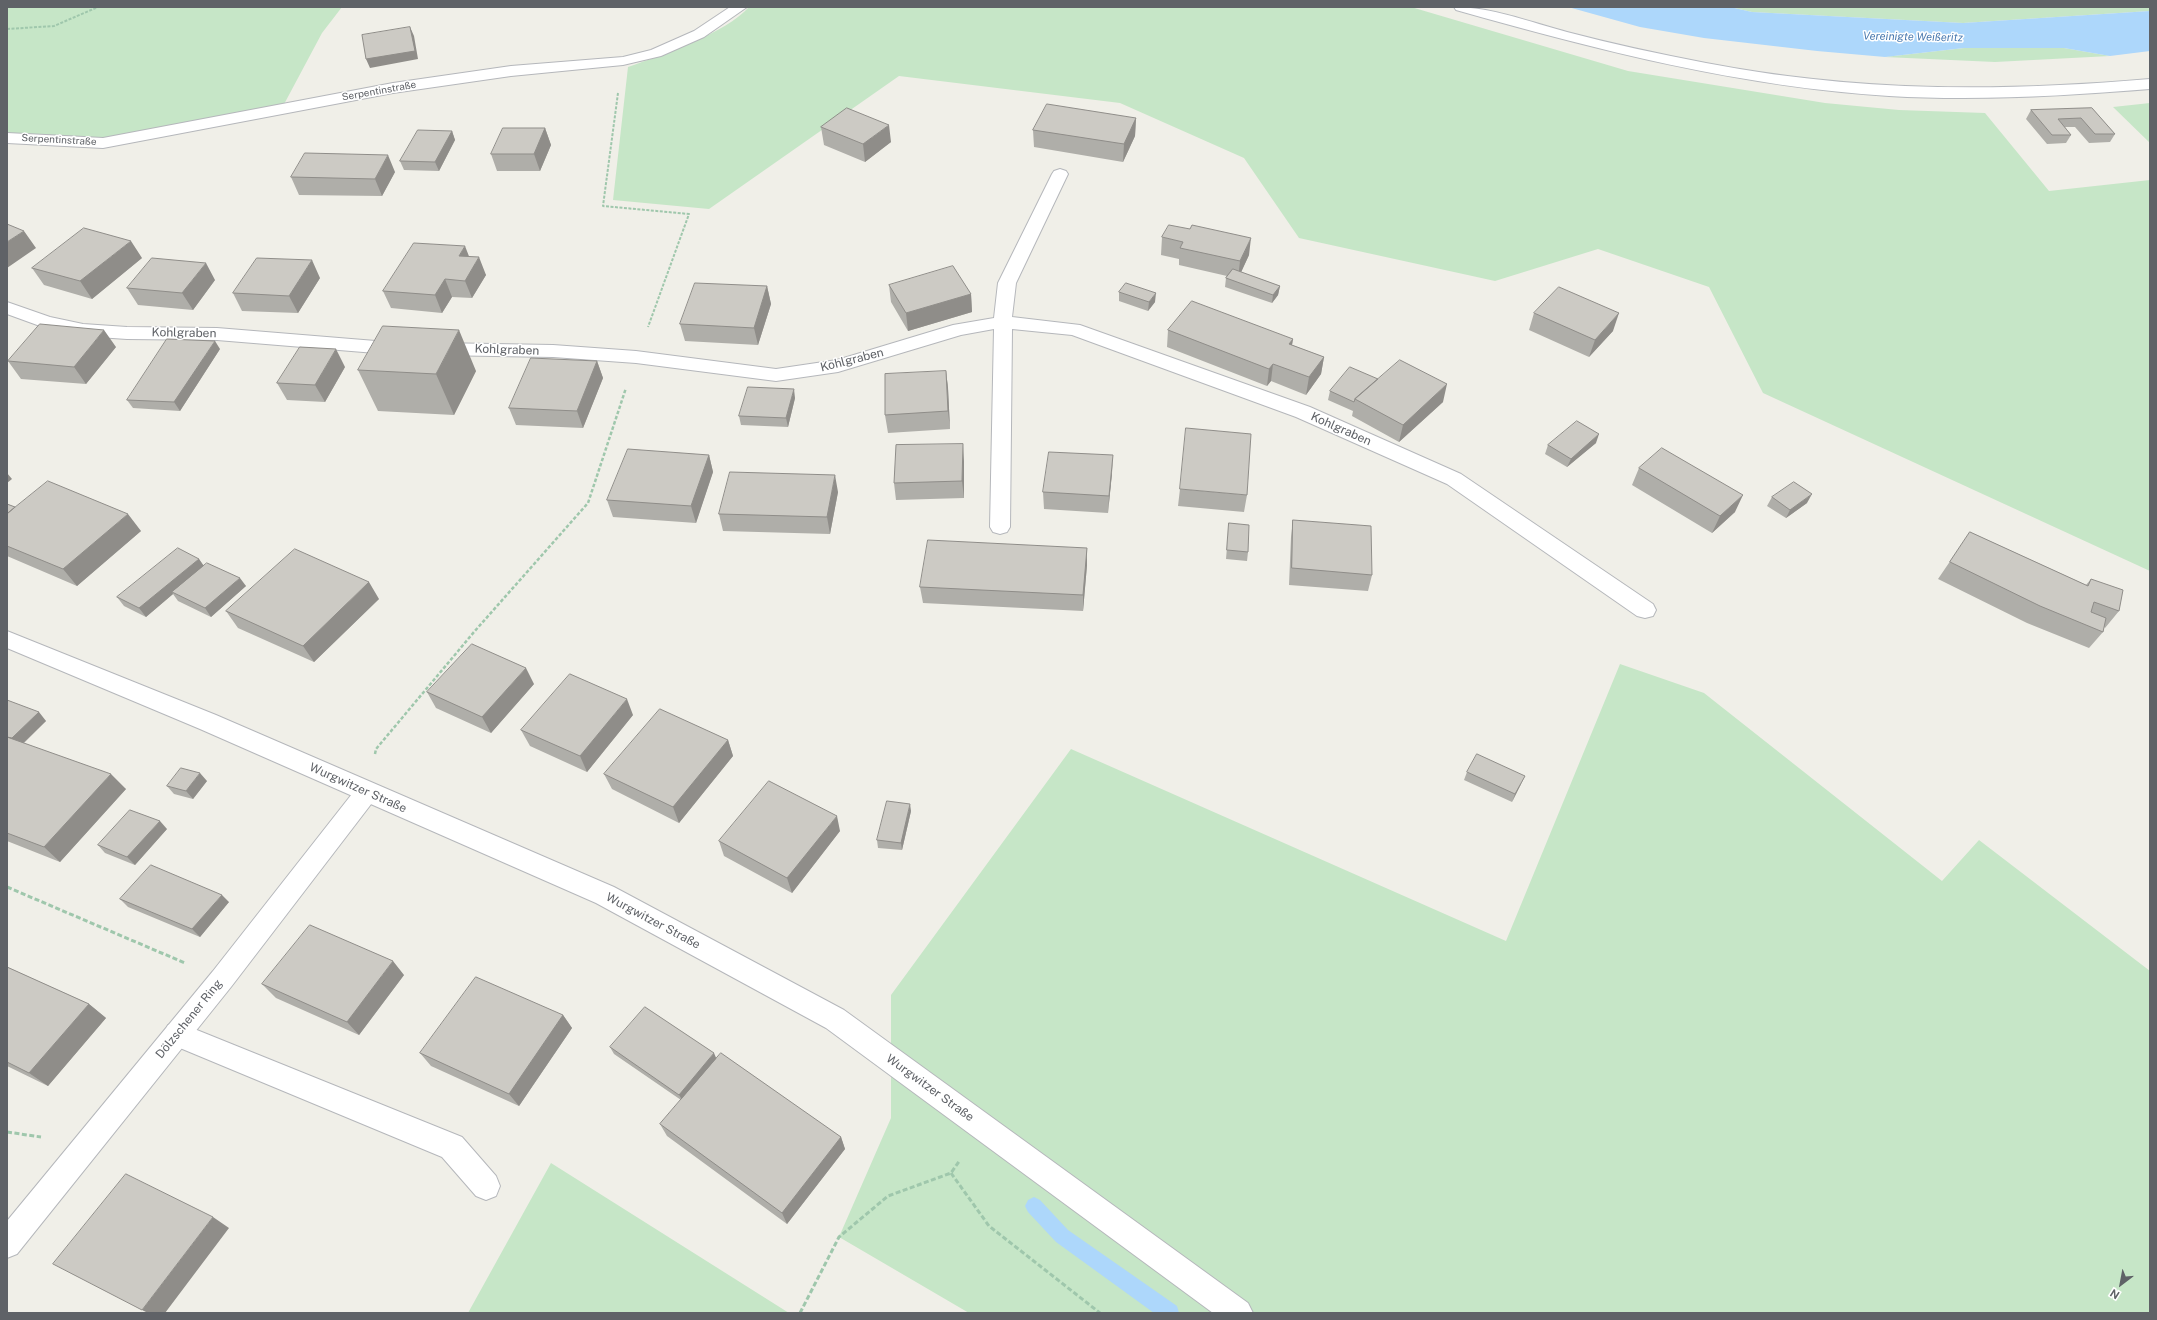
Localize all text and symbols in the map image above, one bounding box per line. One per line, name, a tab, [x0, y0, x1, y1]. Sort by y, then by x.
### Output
water label: Vereinigte Weißeritz	[1863, 30, 1963, 44]
street label: Serpentinstraße	[341, 79, 417, 103]
street label: Serpentinstraße	[21, 132, 97, 148]
street label: Kohlgraben	[151, 325, 217, 341]
street label: Kohlgraben	[474, 342, 540, 358]
street label: Kohlgraben	[819, 345, 885, 375]
street label: Kohlgraben	[1308, 409, 1374, 449]
street label: Wurgwitzer Straße	[307, 760, 409, 816]
street label: Wurgwitzer Straße	[603, 890, 703, 952]
street label: Dölzschener Ring	[153, 977, 225, 1061]
street label: Wurgwitzer Straße	[883, 1051, 977, 1125]
north arrow	[2101, 1264, 2141, 1304]
text: N	[2108, 1287, 2121, 1302]

